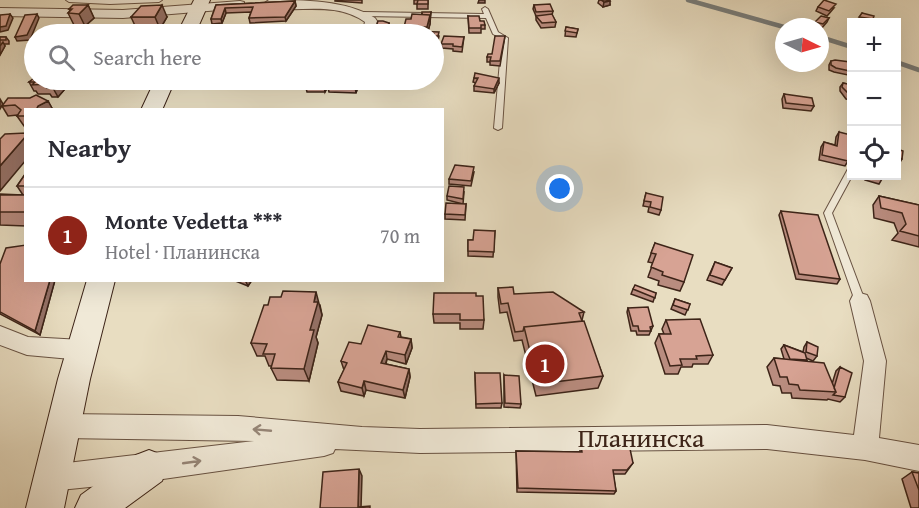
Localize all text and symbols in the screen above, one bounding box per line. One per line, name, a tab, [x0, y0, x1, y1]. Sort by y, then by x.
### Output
north arrow	[775, 18, 829, 72]
map controls	[847, 18, 901, 180]
button: +	[847, 18, 901, 72]
search box	[24, 24, 444, 90]
icon: search	[45, 41, 78, 74]
text: Search here	[93, 41, 202, 73]
button: −	[847, 72, 901, 126]
button: locate	[847, 126, 901, 180]
text: Nearby	[48, 128, 131, 167]
your location	[545, 174, 574, 203]
text: Monte Vedetta ***	[105, 205, 282, 237]
text: 1	[62, 221, 73, 250]
text: 70 m	[380, 221, 420, 250]
text: Hotel · Планинска	[105, 237, 260, 266]
pin: 1	[526, 342, 564, 386]
street label: Планинска	[578, 418, 705, 457]
one-way arrow	[253, 424, 273, 435]
one-way arrow	[181, 456, 201, 467]

